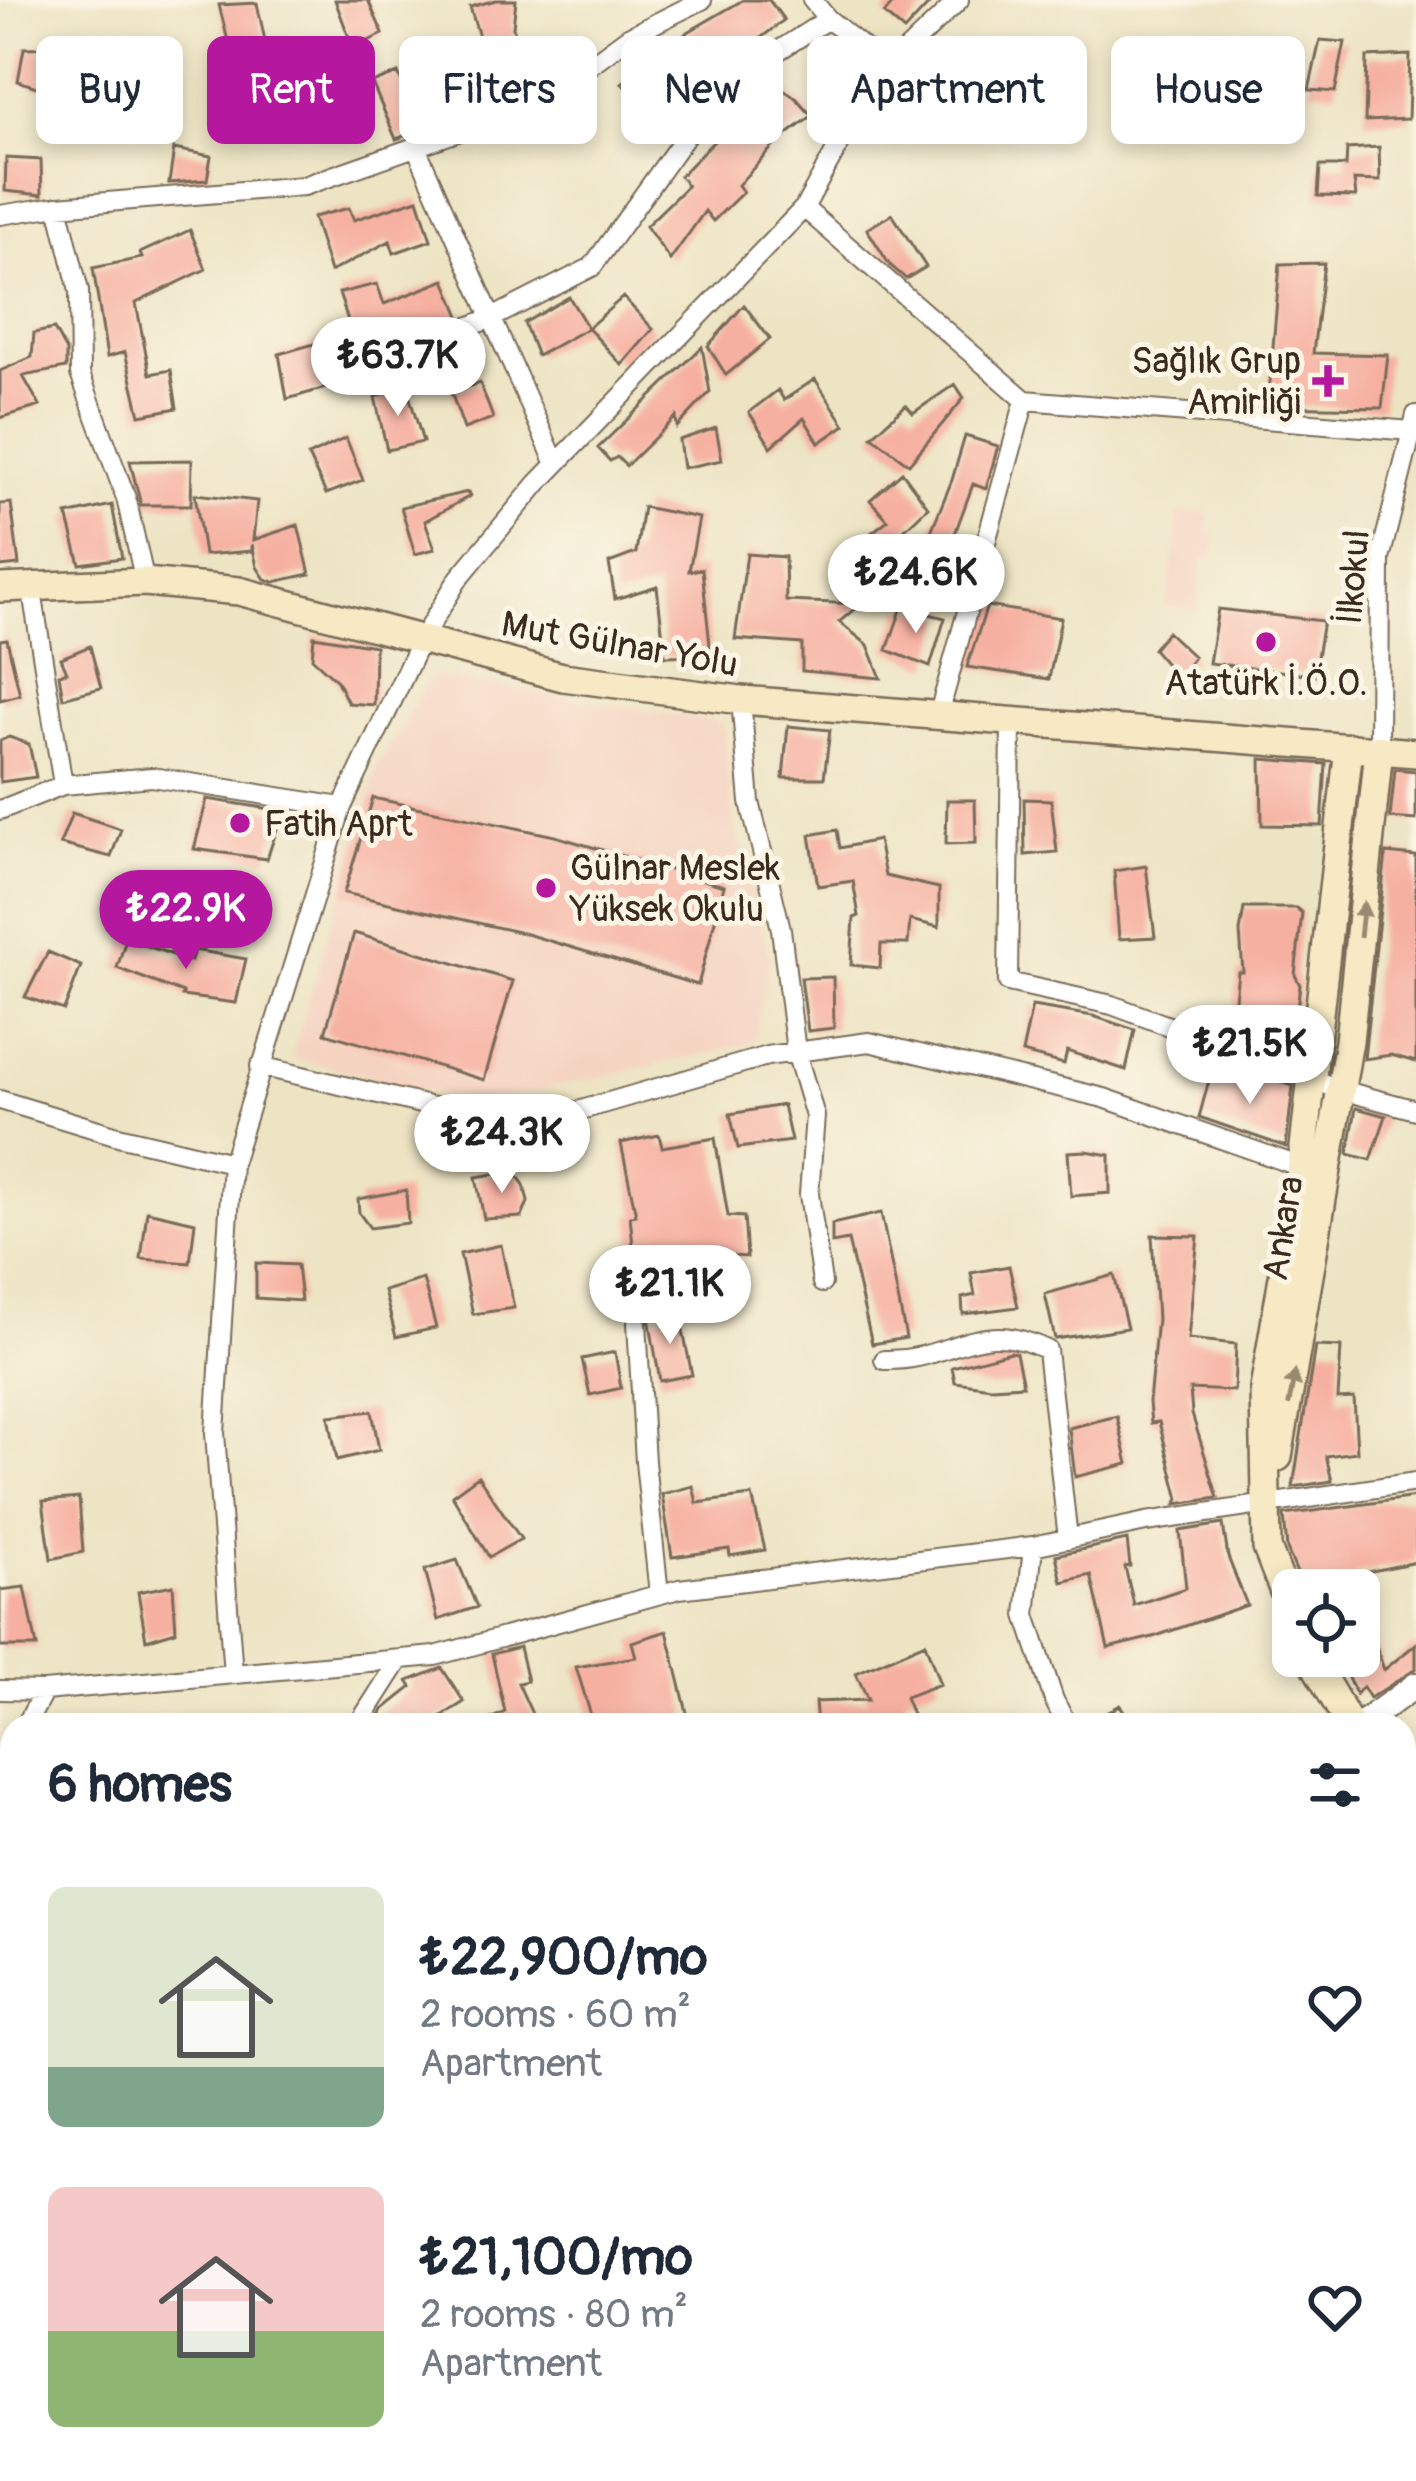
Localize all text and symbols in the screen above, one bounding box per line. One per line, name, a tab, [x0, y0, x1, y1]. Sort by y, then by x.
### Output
chip: Buy	[36, 36, 183, 144]
chip: Rent	[207, 36, 375, 144]
chip: Filters	[399, 36, 597, 144]
chip: New	[621, 36, 783, 144]
chip: Apartment	[807, 36, 1087, 144]
chip: House	[1111, 36, 1305, 144]
pin: ₺63.7K	[300, 317, 496, 419]
text: ₺63.7K	[338, 331, 458, 380]
place label: Sağlık Grup Amirliği	[1132, 339, 1301, 425]
marker: Sağlık Grup Amirliği	[1312, 365, 1344, 397]
street label: İlkokul	[1327, 528, 1380, 626]
pin: ₺24.6K	[818, 534, 1014, 636]
text: ₺24.6K	[855, 548, 977, 597]
street label: Mut Gülnar Yolu	[498, 602, 741, 687]
marker: Atatürk İ.Ö.O.	[1253, 629, 1279, 655]
place label: Atatürk İ.Ö.O.	[1164, 661, 1368, 706]
place label: Fatih Aprt	[264, 802, 413, 847]
marker: Fatih Aprt	[227, 810, 253, 836]
place label: Gülnar Meslek Yüksek Okulu	[569, 846, 780, 932]
pin: ₺22.9K	[88, 870, 284, 972]
marker: Gülnar Meslek Yüksek Okulu	[533, 875, 559, 901]
text: ₺22.9K	[126, 884, 246, 933]
one-way arrow	[1353, 900, 1372, 938]
pin: ₺21.5K	[1152, 1005, 1348, 1107]
text: ₺21.5K	[1193, 1019, 1307, 1068]
pin: ₺24.3K	[404, 1094, 600, 1196]
text: ₺24.3K	[441, 1108, 563, 1157]
street label: Ankara	[1253, 1173, 1314, 1284]
pin: ₺21.1K	[572, 1245, 768, 1347]
text: ₺21.1K	[616, 1259, 724, 1308]
one-way arrow	[1283, 1369, 1302, 1407]
map controls	[1272, 1569, 1380, 1677]
button: locate	[1272, 1569, 1380, 1677]
icon: filters	[1302, 1752, 1368, 1818]
text: 6 homes	[48, 1753, 232, 1817]
text: ₺22,900/mo	[420, 1926, 708, 1990]
icon: home	[144, 1935, 288, 2079]
icon: heart	[1302, 1974, 1368, 2040]
text: 2 rooms · 60 m²	[420, 1990, 691, 2039]
text: Apartment	[420, 2039, 602, 2088]
text: ₺21,100/mo	[420, 2226, 693, 2290]
icon: home	[144, 2235, 288, 2379]
icon: heart	[1302, 2274, 1368, 2340]
text: 2 rooms · 80 m²	[420, 2290, 688, 2339]
text: Apartment	[420, 2339, 602, 2388]

